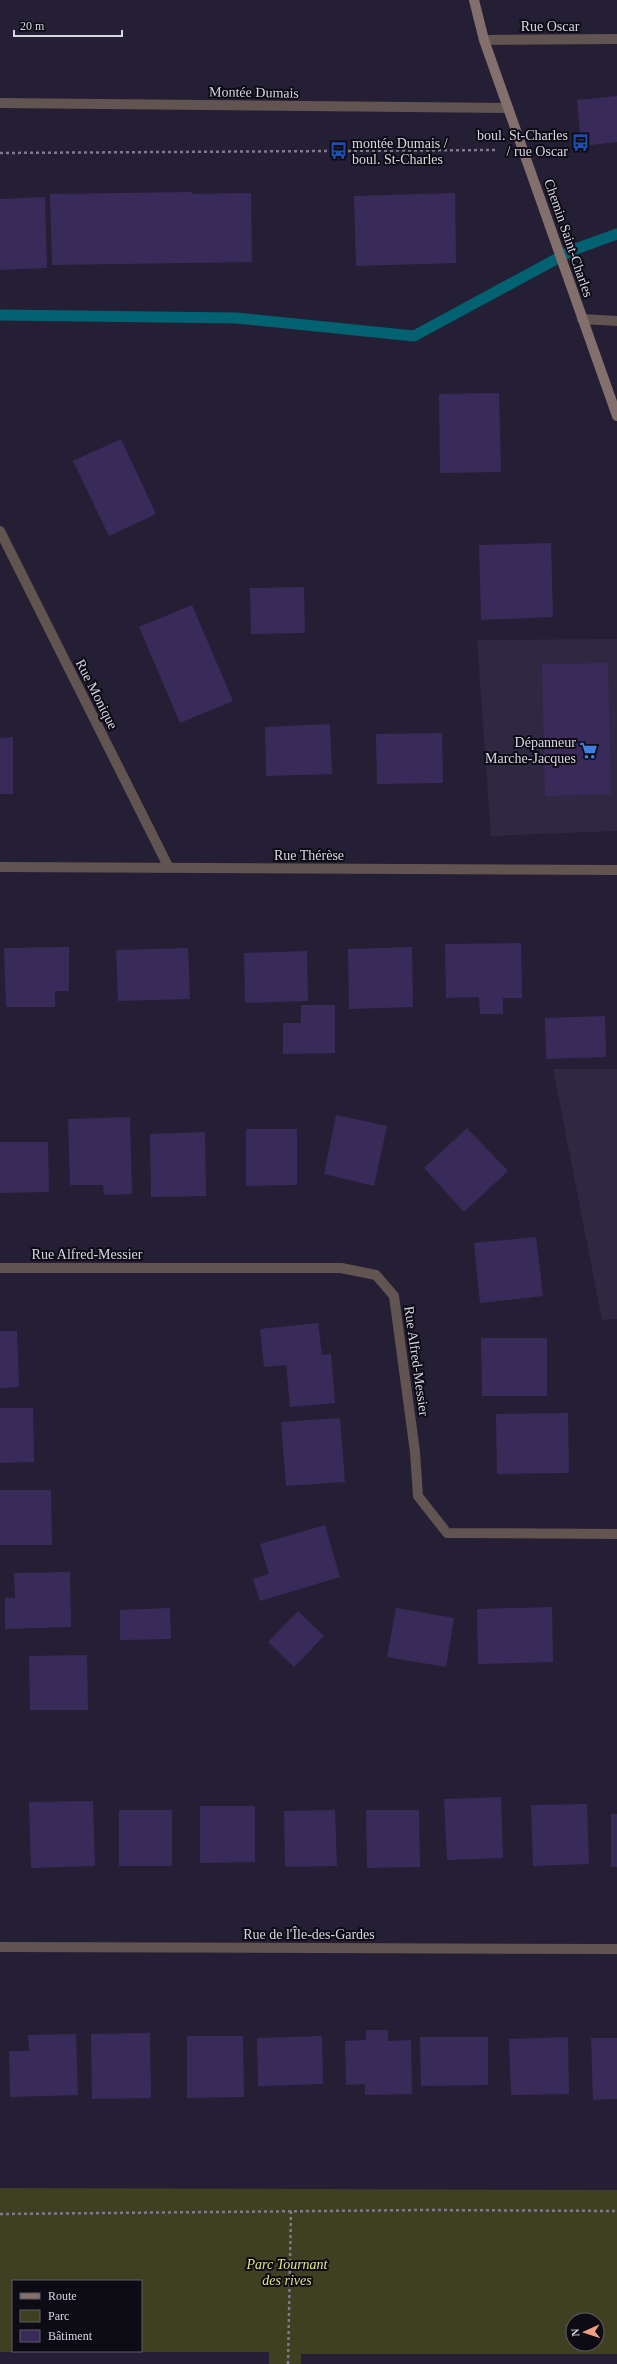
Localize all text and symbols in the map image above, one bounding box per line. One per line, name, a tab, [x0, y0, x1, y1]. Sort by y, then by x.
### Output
scale bar	[14, 12, 122, 38]
text: 20 m	[20, 19, 45, 33]
street label: Rue Oscar	[521, 19, 580, 34]
street label: Montée Dumais	[209, 84, 299, 101]
place label: boul. St-Charles / rue Oscar	[477, 128, 568, 159]
bus stop icon: boul. St-Charles / rue Oscar	[571, 133, 591, 153]
place label: montée Dumais / boul. St-Charles	[352, 136, 448, 167]
bus stop icon: montée Dumais / boul. St-Charles	[329, 141, 349, 161]
street label: Chemin Saint-Charles	[541, 177, 596, 299]
street label: Rue Monique	[72, 657, 121, 732]
place label: Dépanneur Marche-Jacques	[485, 735, 576, 766]
supermarket icon: Dépanneur Marche-Jacques	[579, 740, 599, 760]
street label: Rue Thérèse	[274, 848, 344, 863]
street label: Rue Alfred-Messier	[32, 1247, 143, 1262]
street label: Rue Alfred-Messier	[401, 1305, 432, 1417]
street label: Rue de l'Île-des-Gardes	[243, 1926, 375, 1942]
park label: Parc Tournant des rives	[245, 2257, 329, 2288]
legend	[12, 2280, 142, 2352]
text: Route	[48, 2289, 77, 2303]
text: Parc	[48, 2309, 69, 2323]
north arrow	[565, 2312, 605, 2352]
text: N	[569, 2328, 581, 2337]
text: Bâtiment	[48, 2329, 93, 2343]

